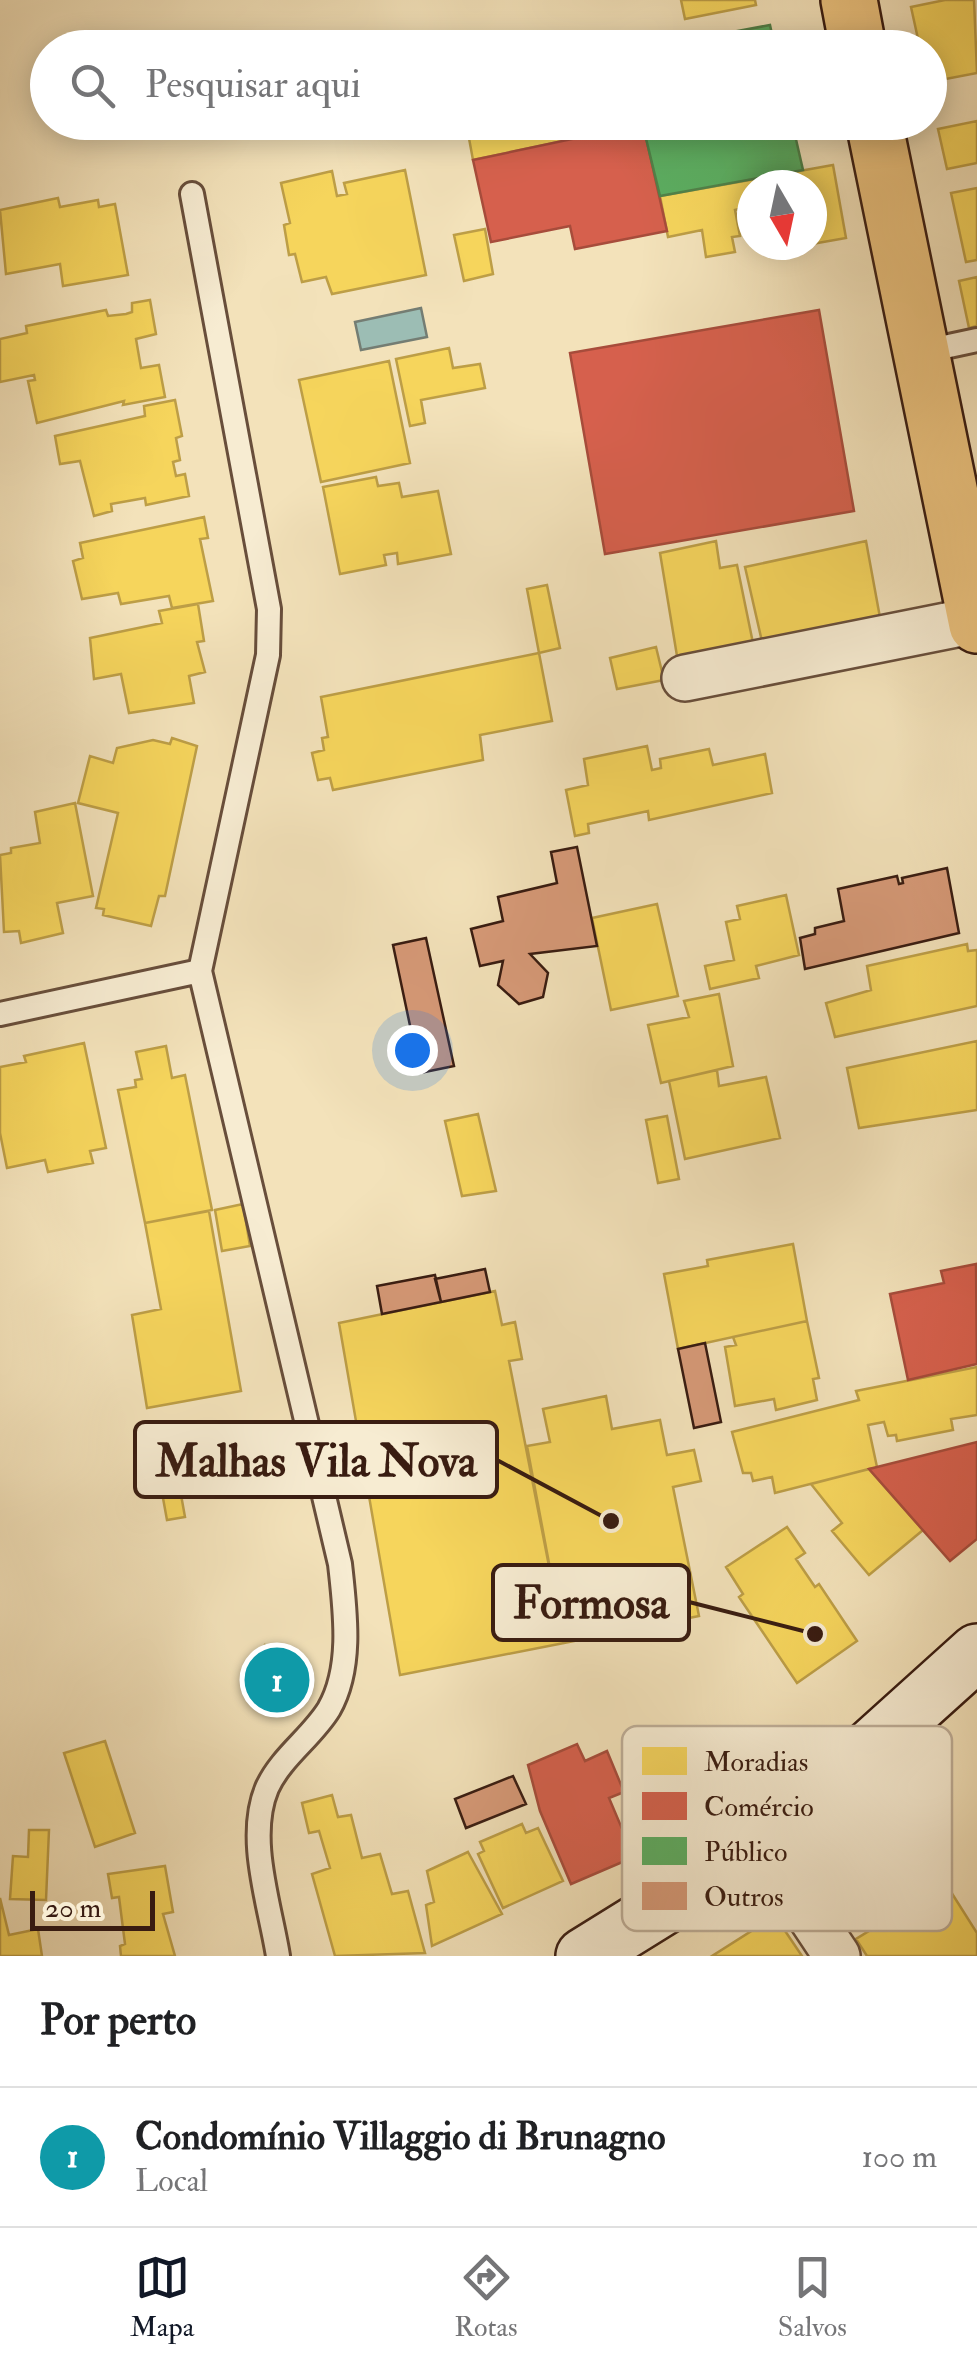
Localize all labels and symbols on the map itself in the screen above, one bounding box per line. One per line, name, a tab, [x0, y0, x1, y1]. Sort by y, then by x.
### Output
north arrow	[737, 170, 827, 260]
your location	[387, 1025, 438, 1076]
callout: Malhas Vila Nova	[135, 1422, 497, 1497]
text: Malhas Vila Nova	[154, 1434, 478, 1490]
callout: Formosa	[493, 1565, 689, 1640]
text: Formosa	[513, 1576, 670, 1632]
pin: 1	[244, 1642, 310, 1718]
legend	[622, 1726, 952, 1931]
text: Moradias	[704, 1745, 808, 1780]
text: Comércio	[704, 1790, 814, 1825]
text: Público	[704, 1835, 788, 1870]
text: Outros	[704, 1880, 784, 1915]
scale bar	[30, 1886, 155, 1930]

